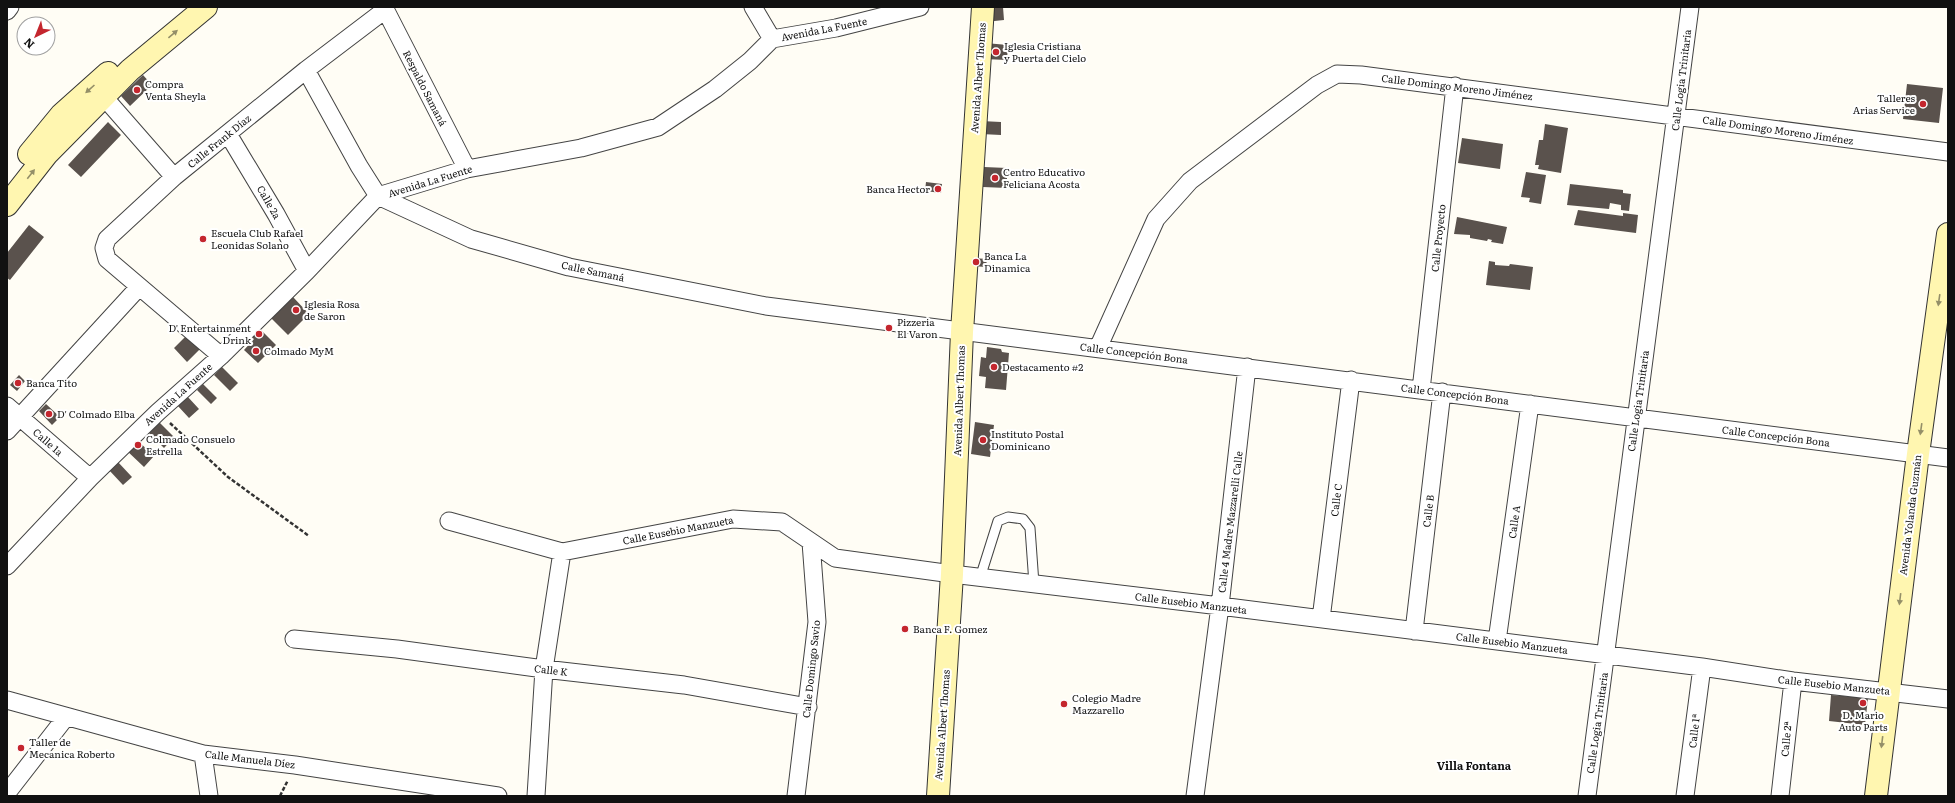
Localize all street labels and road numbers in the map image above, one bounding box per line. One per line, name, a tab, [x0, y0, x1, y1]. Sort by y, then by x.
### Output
street label: Avenida La Fuente	[780, 13, 868, 44]
street label: Avenida Albert Thomas	[966, 22, 989, 134]
street label: Calle Logia Trinitaria	[1667, 28, 1694, 132]
street label: Respaldo Samaná	[400, 47, 451, 129]
street label: Calle Domingo Moreno Jiménez	[1381, 70, 1534, 103]
street label: Calle Frank Díaz	[184, 110, 254, 171]
street label: Calle Domingo Moreno Jiménez	[1702, 111, 1855, 148]
street label: Avenida La Fuente	[386, 161, 474, 200]
street label: Calle 2a	[254, 182, 285, 222]
street label: Calle Proyecto	[1426, 203, 1449, 273]
street label: Calle Samaná	[560, 256, 627, 285]
street label: Calle Concepción Bona	[1079, 338, 1189, 367]
street label: Avenida Albert Thomas	[949, 345, 968, 457]
street label: Calle Logia Trinitaria	[1623, 349, 1652, 453]
street label: Avenida La Fuente	[140, 359, 215, 428]
street label: Calle Concepción Bona	[1400, 379, 1510, 408]
street label: Calle Concepción Bona	[1721, 421, 1831, 450]
street label: Calle 1a	[30, 424, 67, 459]
street label: Calle 4 Madre Mazzarelli Calle	[1213, 450, 1246, 594]
street label: Avenida Yolanda Guzmán	[1895, 453, 1924, 576]
street label: Calle C	[1326, 483, 1345, 517]
street label: Calle B	[1418, 493, 1437, 528]
street label: Calle A	[1504, 504, 1523, 540]
street label: Calle Eusebio Manzueta	[621, 511, 735, 548]
street label: Calle Eusebio Manzueta	[1134, 588, 1248, 617]
street label: Calle Domingo Savio	[798, 619, 823, 719]
street label: Calle Eusebio Manzueta	[1455, 628, 1569, 657]
street label: Calle K	[533, 660, 569, 679]
street label: Avenida Albert Thomas	[930, 669, 953, 781]
street label: Calle Logia Trinitaria	[1582, 671, 1611, 775]
street label: Calle Eusebio Manzueta	[1777, 671, 1891, 698]
street label: Calle 1ª	[1684, 712, 1703, 749]
street label: Calle 2ª	[1776, 720, 1795, 757]
street label: Calle Manuela Díez	[204, 746, 296, 771]

